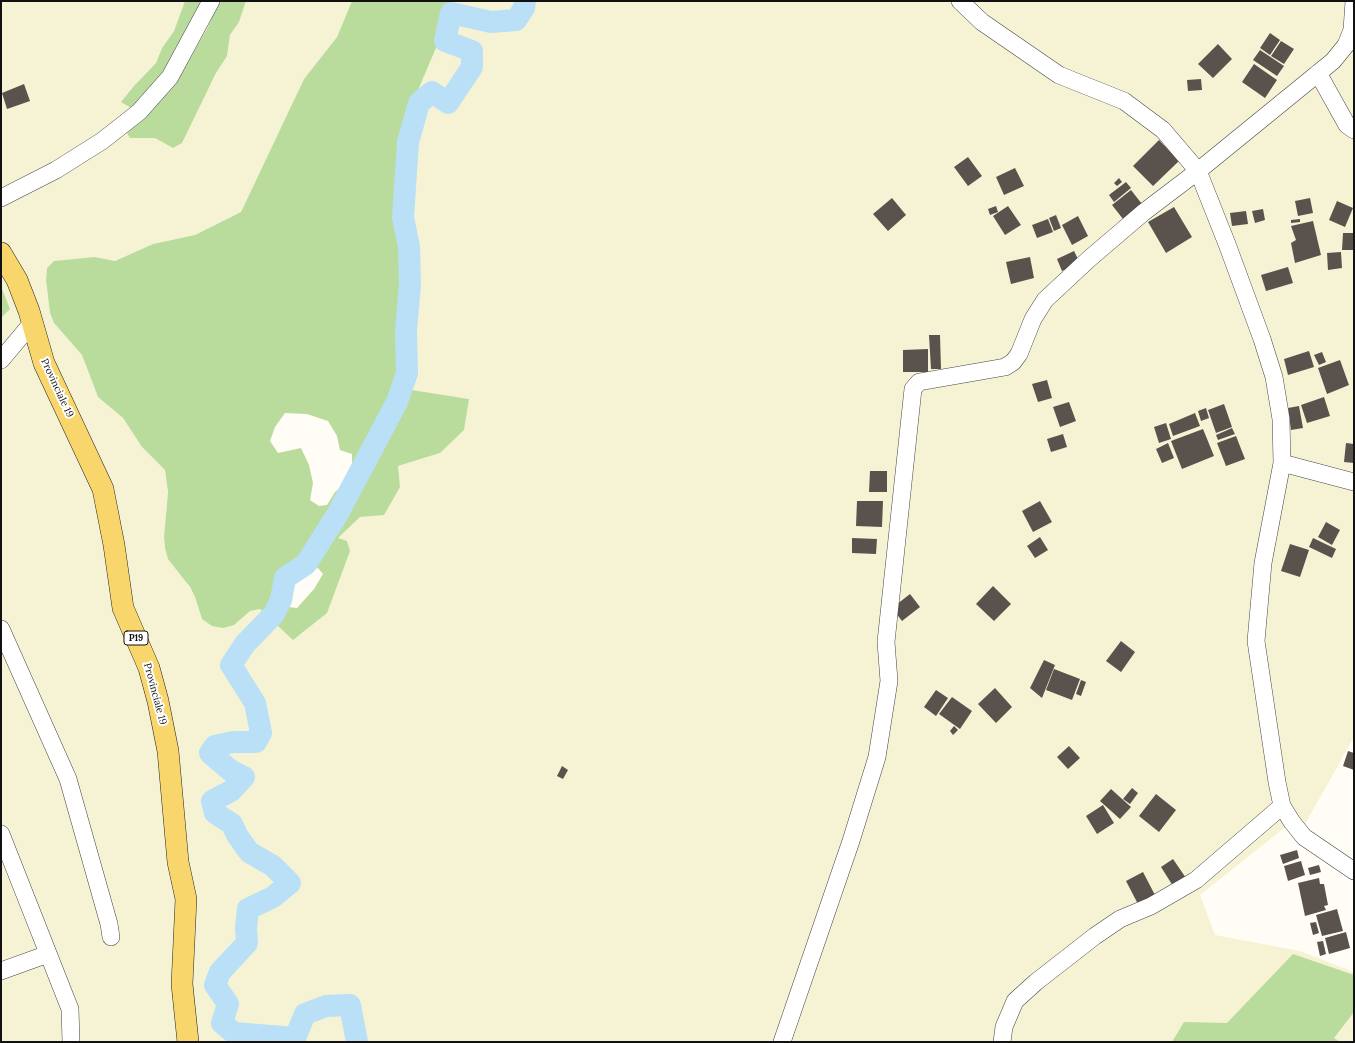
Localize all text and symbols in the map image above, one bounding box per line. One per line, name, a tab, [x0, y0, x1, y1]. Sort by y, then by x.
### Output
street label: Provinciale 19	[38, 357, 76, 419]
road number: P19	[124, 631, 148, 645]
street label: Provinciale 19	[141, 662, 169, 726]

